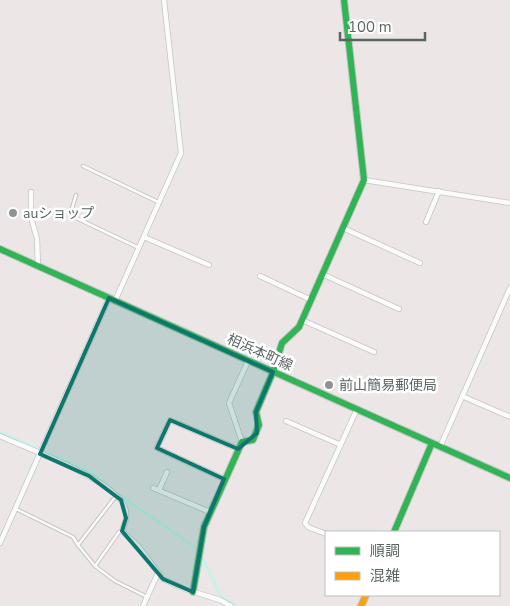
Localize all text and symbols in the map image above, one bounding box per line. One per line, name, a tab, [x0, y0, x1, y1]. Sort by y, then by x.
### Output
scale bar	[340, 10, 425, 42]
text: 100 m	[348, 17, 392, 37]
place label: auショップ	[23, 204, 94, 223]
marker: auショップ	[7, 207, 19, 219]
street label: 相浜本町線	[224, 330, 296, 375]
place label: 前山簡易郵便局	[339, 376, 437, 395]
marker: 前山簡易郵便局	[323, 379, 335, 391]
legend	[325, 531, 500, 596]
text: 順調	[370, 541, 400, 561]
text: 混雑	[370, 566, 400, 586]

